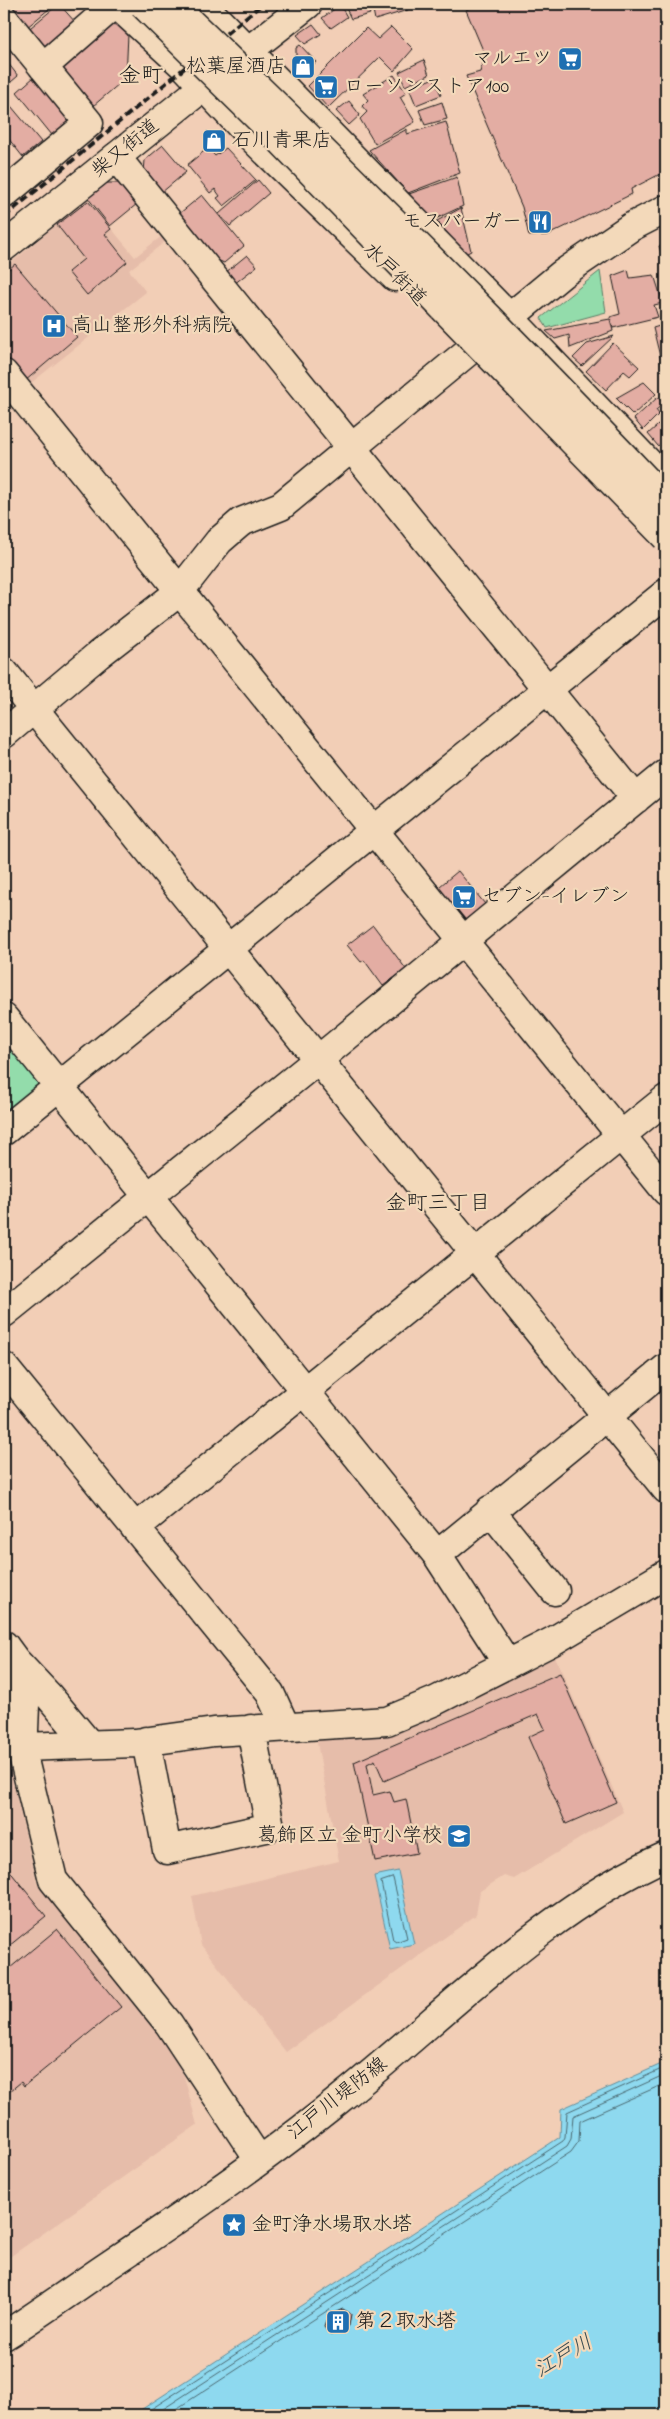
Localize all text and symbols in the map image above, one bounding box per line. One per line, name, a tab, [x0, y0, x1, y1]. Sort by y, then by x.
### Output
place label: マルエツ	[472, 45, 552, 74]
supermarket icon: マルエツ	[557, 46, 583, 72]
place label: 松葉屋酒店	[186, 53, 286, 82]
shop icon: 松葉屋酒店	[290, 54, 316, 80]
district label: 金町	[119, 61, 163, 93]
place label: ローソンストア100	[344, 73, 510, 102]
supermarket icon: ローソンストア100	[313, 74, 339, 100]
street label: 柴又街道	[86, 113, 166, 185]
place label: 石川青果店	[232, 127, 332, 156]
shop icon: 石川青果店	[201, 128, 227, 154]
place label: モスバーガー	[402, 208, 522, 237]
restaurant icon: モスバーガー	[527, 209, 553, 235]
street label: 水戸街道	[355, 236, 433, 314]
place label: 高山整形外科病院	[72, 312, 232, 341]
hospital icon: 高山整形外科病院	[41, 313, 67, 339]
place label: セブン-イレブン	[482, 883, 630, 912]
supermarket icon: セブン-イレブン	[451, 884, 477, 910]
district label: 金町三丁目	[386, 1189, 491, 1219]
place label: 葛飾区立 金町小学校	[257, 1822, 442, 1851]
school or university icon: 葛飾区立 金町小学校	[446, 1823, 472, 1849]
street label: 江戸川堤防線	[282, 2051, 394, 2147]
place label: 金町浄水場取水塔	[252, 2211, 412, 2240]
place icon: 金町浄水場取水塔	[221, 2212, 247, 2238]
place label: 第２取水塔	[356, 2308, 456, 2337]
building icon: 第２取水塔	[325, 2309, 351, 2335]
water label: 江戸川	[529, 2328, 599, 2386]

